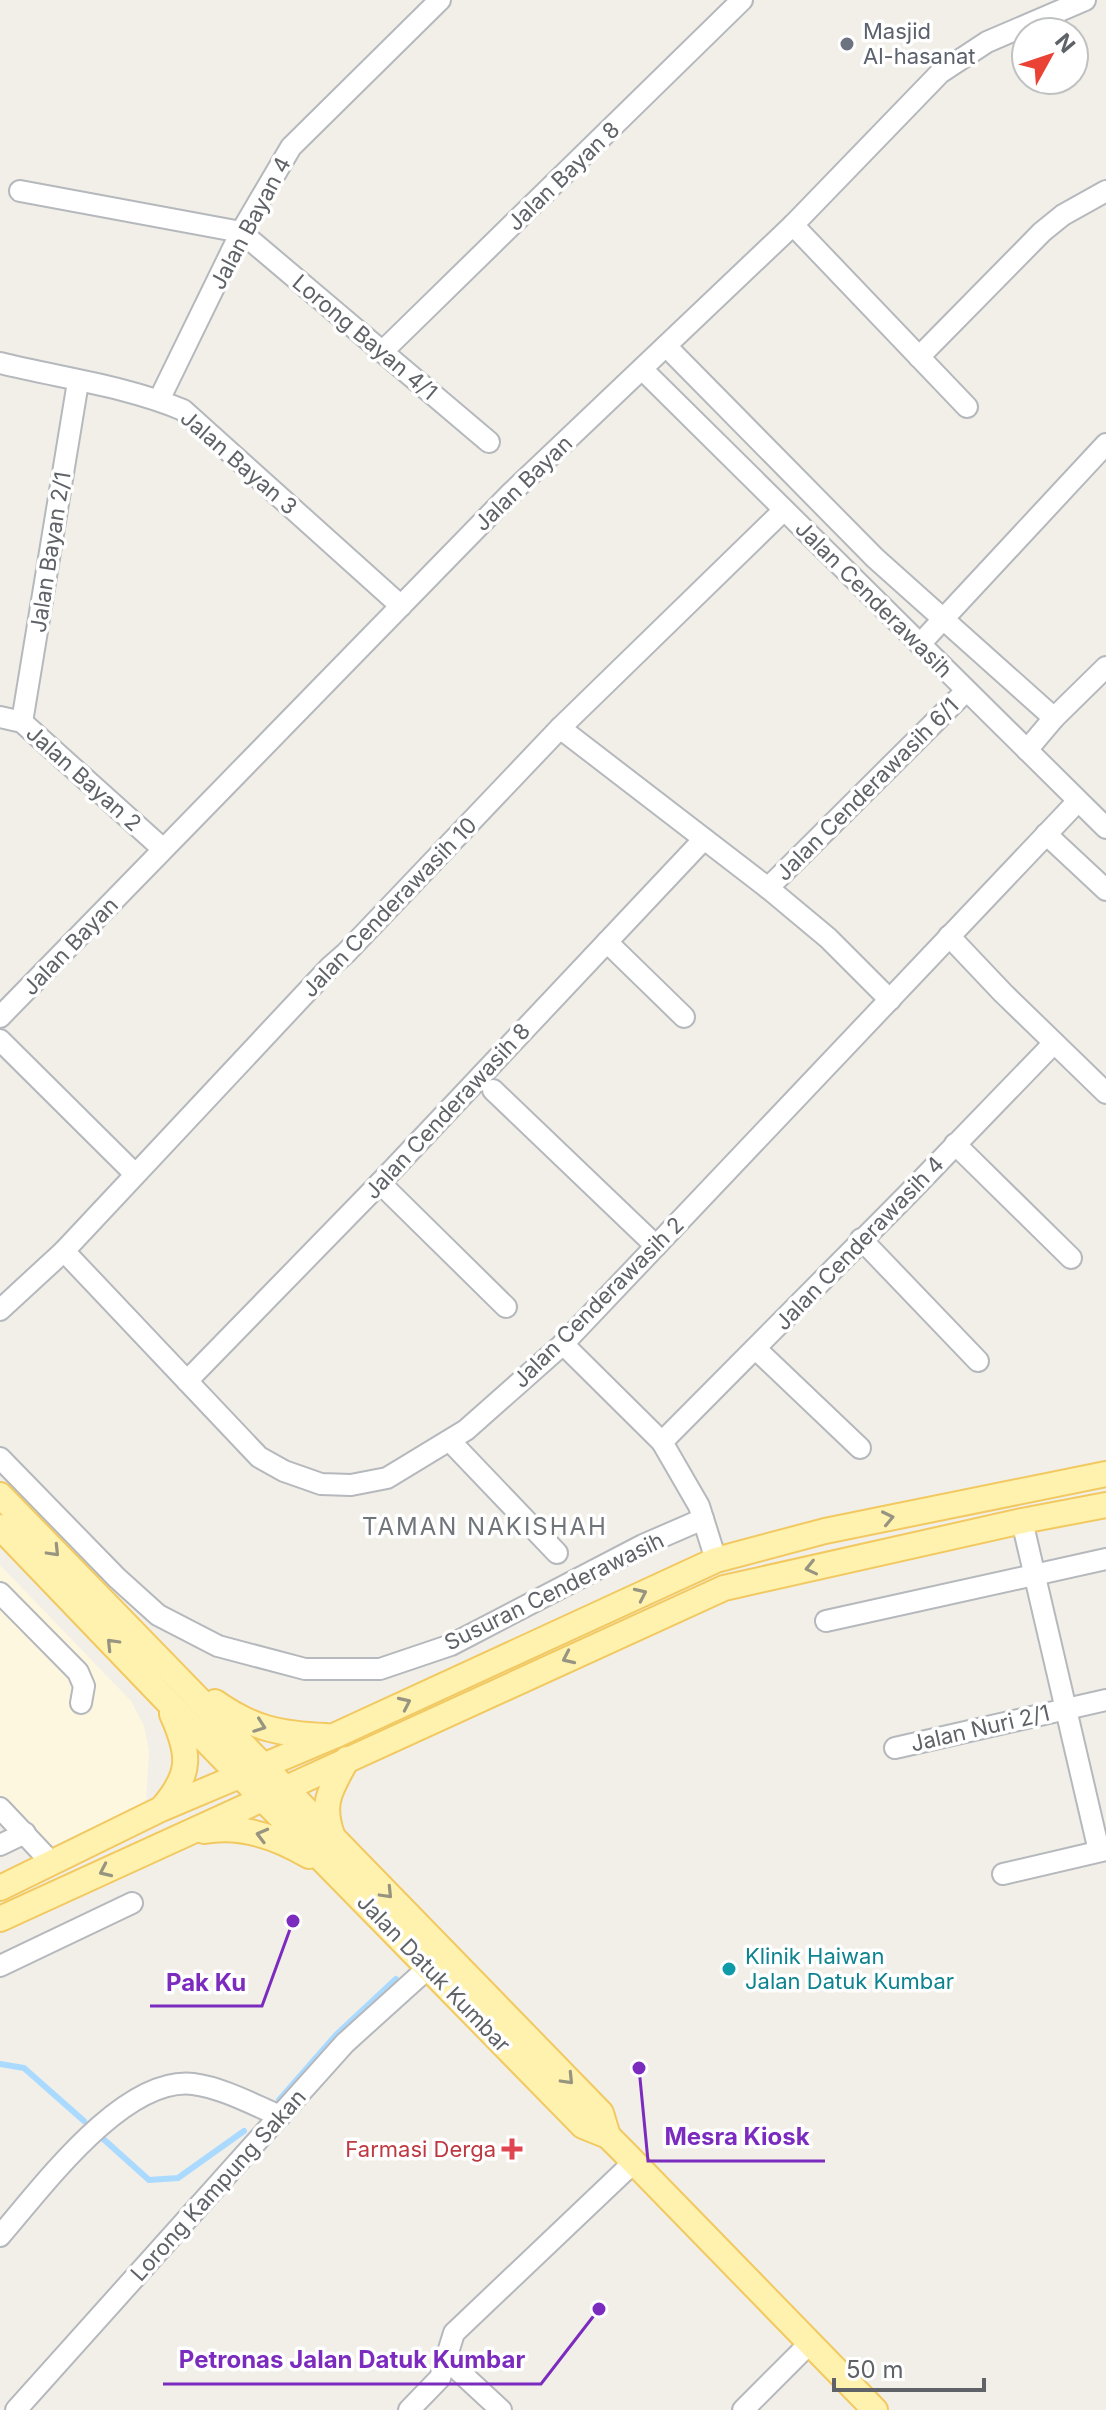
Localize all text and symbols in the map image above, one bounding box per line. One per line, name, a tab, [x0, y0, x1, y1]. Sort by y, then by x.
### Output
north arrow	[1010, 16, 1090, 96]
place label: Masjid Al-hasanat	[863, 18, 976, 69]
text: N	[1050, 28, 1081, 58]
marker: Masjid Al-hasanat	[838, 35, 856, 53]
street label: Jalan Bayan 8	[502, 116, 624, 236]
street label: Jalan Bayan 4	[204, 152, 296, 294]
street label: Lorong Bayan 4/1	[287, 269, 443, 405]
street label: Jalan Bayan 3	[176, 404, 302, 520]
street label: Jalan Bayan	[469, 430, 577, 536]
street label: Jalan Bayan 2/1	[24, 470, 76, 634]
street label: Jalan Cenderawasih	[790, 515, 958, 683]
street label: Jalan Cenderawasih 6/1	[770, 692, 964, 886]
street label: Jalan Bayan 2	[21, 720, 147, 836]
street label: Jalan Cenderawasih 10	[296, 812, 482, 1002]
street label: Jalan Bayan	[17, 892, 123, 1000]
street label: Jalan Cenderawasih 8	[359, 1018, 535, 1204]
street label: Jalan Cenderawasih 4	[769, 1151, 949, 1335]
street label: Jalan Cenderawasih 2	[507, 1211, 689, 1393]
one-way arrow	[882, 1511, 895, 1528]
district label: TAMAN NAKISHAH	[362, 1512, 608, 1541]
street label: Susuran Cenderawasih	[440, 1527, 668, 1655]
one-way arrow	[45, 1542, 60, 1556]
one-way arrow	[804, 1559, 818, 1576]
one-way arrow	[632, 1588, 647, 1604]
one-way arrow	[106, 1639, 121, 1653]
one-way arrow	[562, 1648, 576, 1664]
one-way arrow	[396, 1697, 411, 1713]
street label: Jalan Nuri 2/1	[908, 1699, 1052, 1757]
one-way arrow	[252, 1717, 266, 1733]
one-way arrow	[256, 1827, 270, 1844]
one-way arrow	[99, 1861, 114, 1877]
one-way arrow	[378, 1884, 392, 1898]
street label: Jalan Datuk Kumbar	[352, 1889, 516, 2057]
place label: Klinik Haiwan Jalan Datuk Kumbar	[745, 1943, 954, 1994]
callout: Pak Ku	[150, 1958, 262, 2006]
marker: Klinik Haiwan Jalan Datuk Kumbar	[720, 1960, 738, 1978]
text: Pak Ku	[166, 1968, 246, 1997]
one-way arrow	[559, 2070, 573, 2084]
street label: Lorong Kampung Sakan	[125, 2084, 311, 2286]
callout: Mesra Kiosk	[648, 2113, 825, 2161]
text: Mesra Kiosk	[664, 2122, 810, 2151]
place label: Farmasi Derga	[345, 2136, 496, 2162]
marker: Farmasi Derga	[503, 2140, 521, 2158]
callout: Petronas Jalan Datuk Kumbar	[163, 2336, 541, 2384]
scale bar	[834, 2342, 984, 2392]
text: Petronas Jalan Datuk Kumbar	[179, 2345, 525, 2374]
text: 50 m	[846, 2355, 904, 2384]

